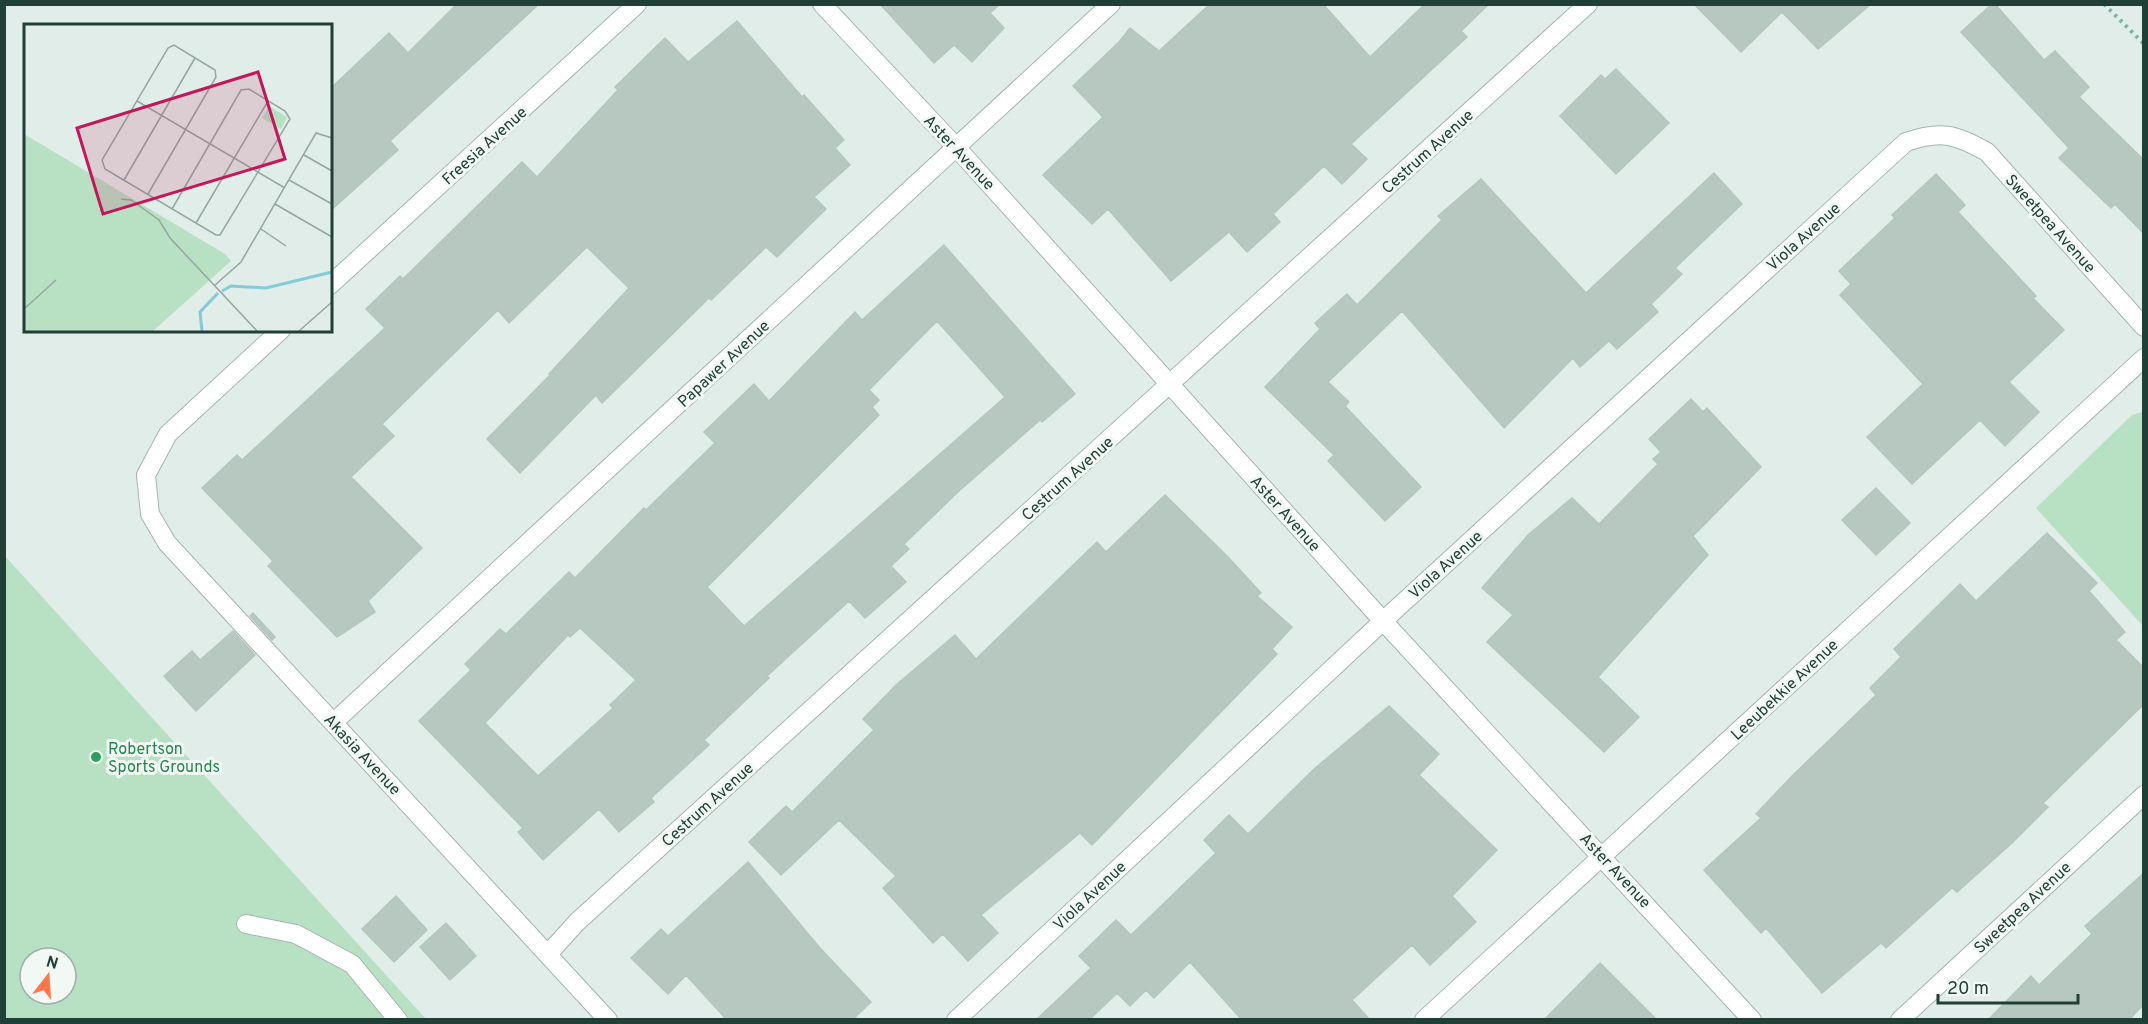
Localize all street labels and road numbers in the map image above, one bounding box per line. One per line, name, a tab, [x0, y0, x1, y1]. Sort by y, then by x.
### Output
street label: Freesia Avenue	[439, 103, 532, 190]
street label: Cestrum Avenue	[1378, 106, 1478, 199]
street label: Aster Avenue	[919, 112, 998, 195]
street label: Sweetpea Avenue	[2000, 171, 2099, 278]
street label: Viola Avenue	[1763, 199, 1845, 276]
street label: Papawer Avenue	[674, 317, 775, 412]
street label: Cestrum Avenue	[1018, 433, 1118, 526]
street label: Aster Avenue	[1245, 472, 1324, 557]
street label: Viola Avenue	[1405, 527, 1487, 604]
street label: Leeubekkie Avenue	[1727, 636, 1843, 745]
street label: Akasia Avenue	[319, 711, 404, 800]
street label: Cestrum Avenue	[658, 759, 758, 852]
street label: Aster Avenue	[1575, 830, 1654, 913]
street label: Viola Avenue	[1050, 858, 1131, 935]
street label: Sweetpea Avenue	[1971, 858, 2076, 959]

